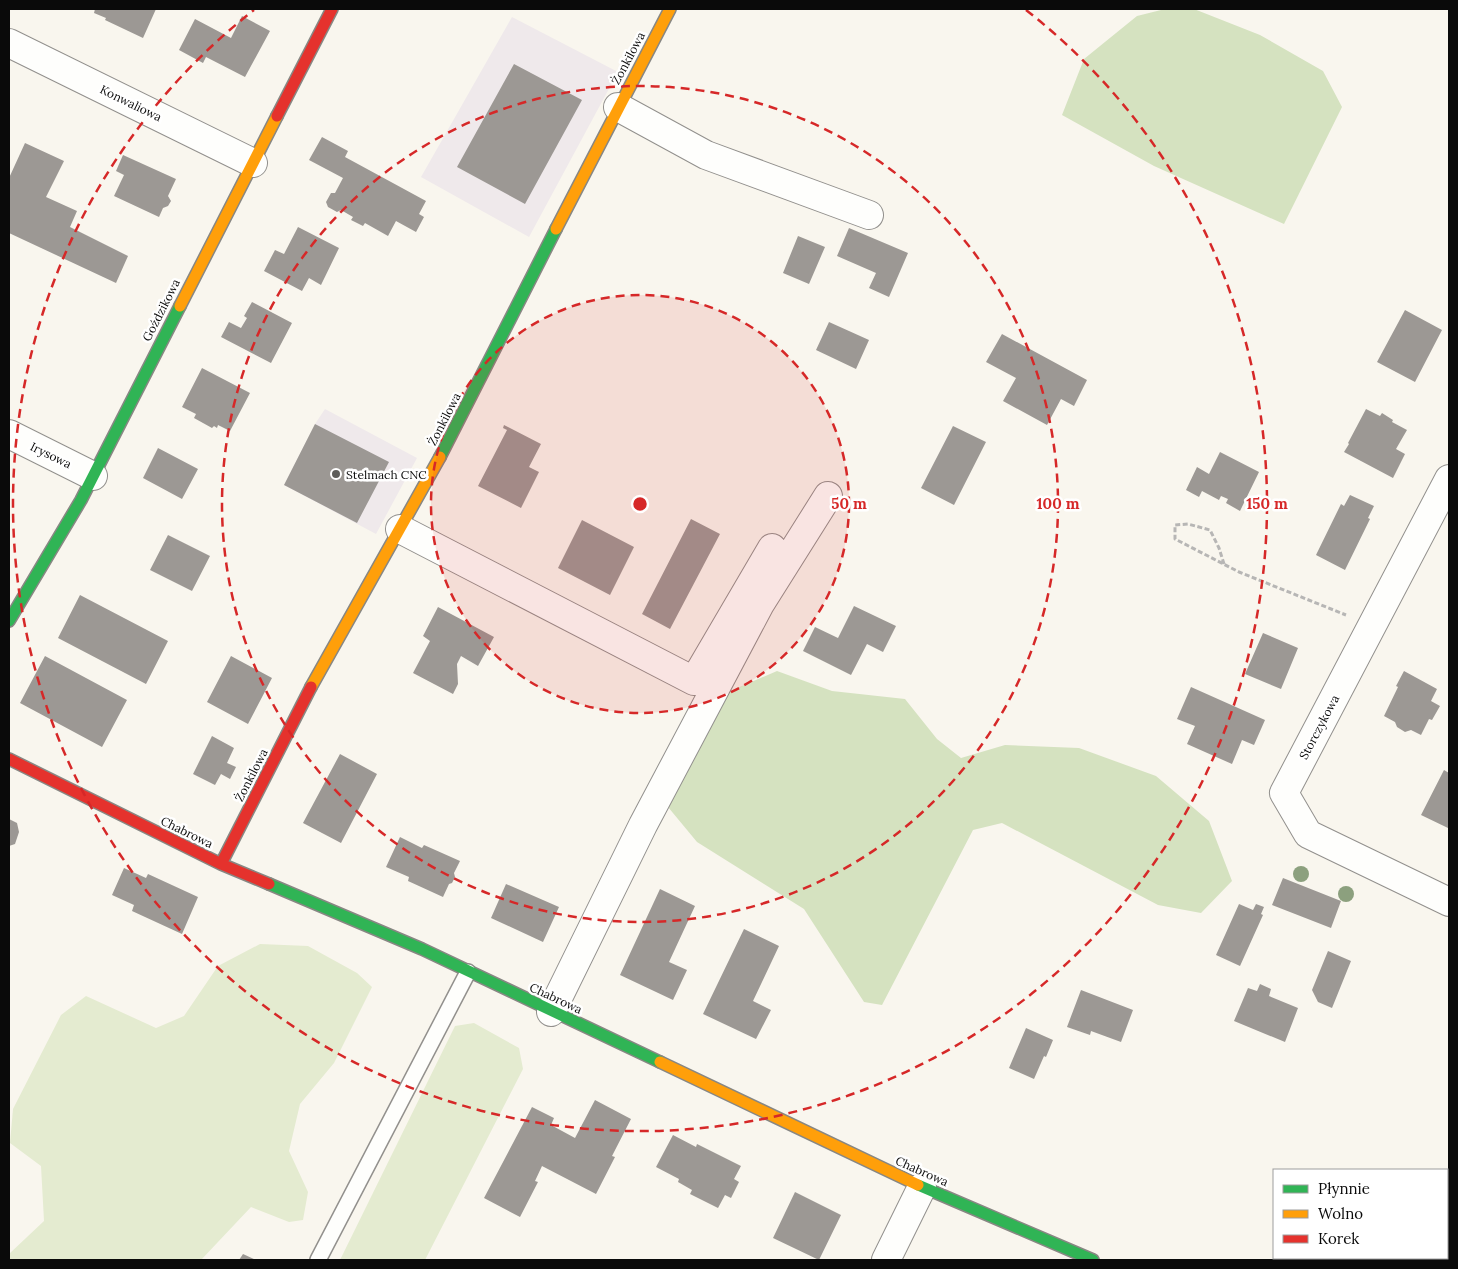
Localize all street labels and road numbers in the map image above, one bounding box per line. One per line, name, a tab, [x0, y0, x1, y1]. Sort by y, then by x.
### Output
street label: Żonkilowa	[608, 29, 648, 87]
street label: Konwaliowa	[98, 82, 164, 124]
street label: Goździkowa	[139, 276, 183, 344]
street label: Żonkilowa	[424, 390, 464, 448]
street label: Irysowa	[28, 439, 74, 471]
street label: Storczykowa	[1296, 692, 1342, 762]
street label: Żonkilowa	[231, 746, 271, 804]
street label: Chabrowa	[158, 813, 216, 851]
street label: Chabrowa	[527, 979, 585, 1017]
street label: Chabrowa	[893, 1153, 951, 1189]

